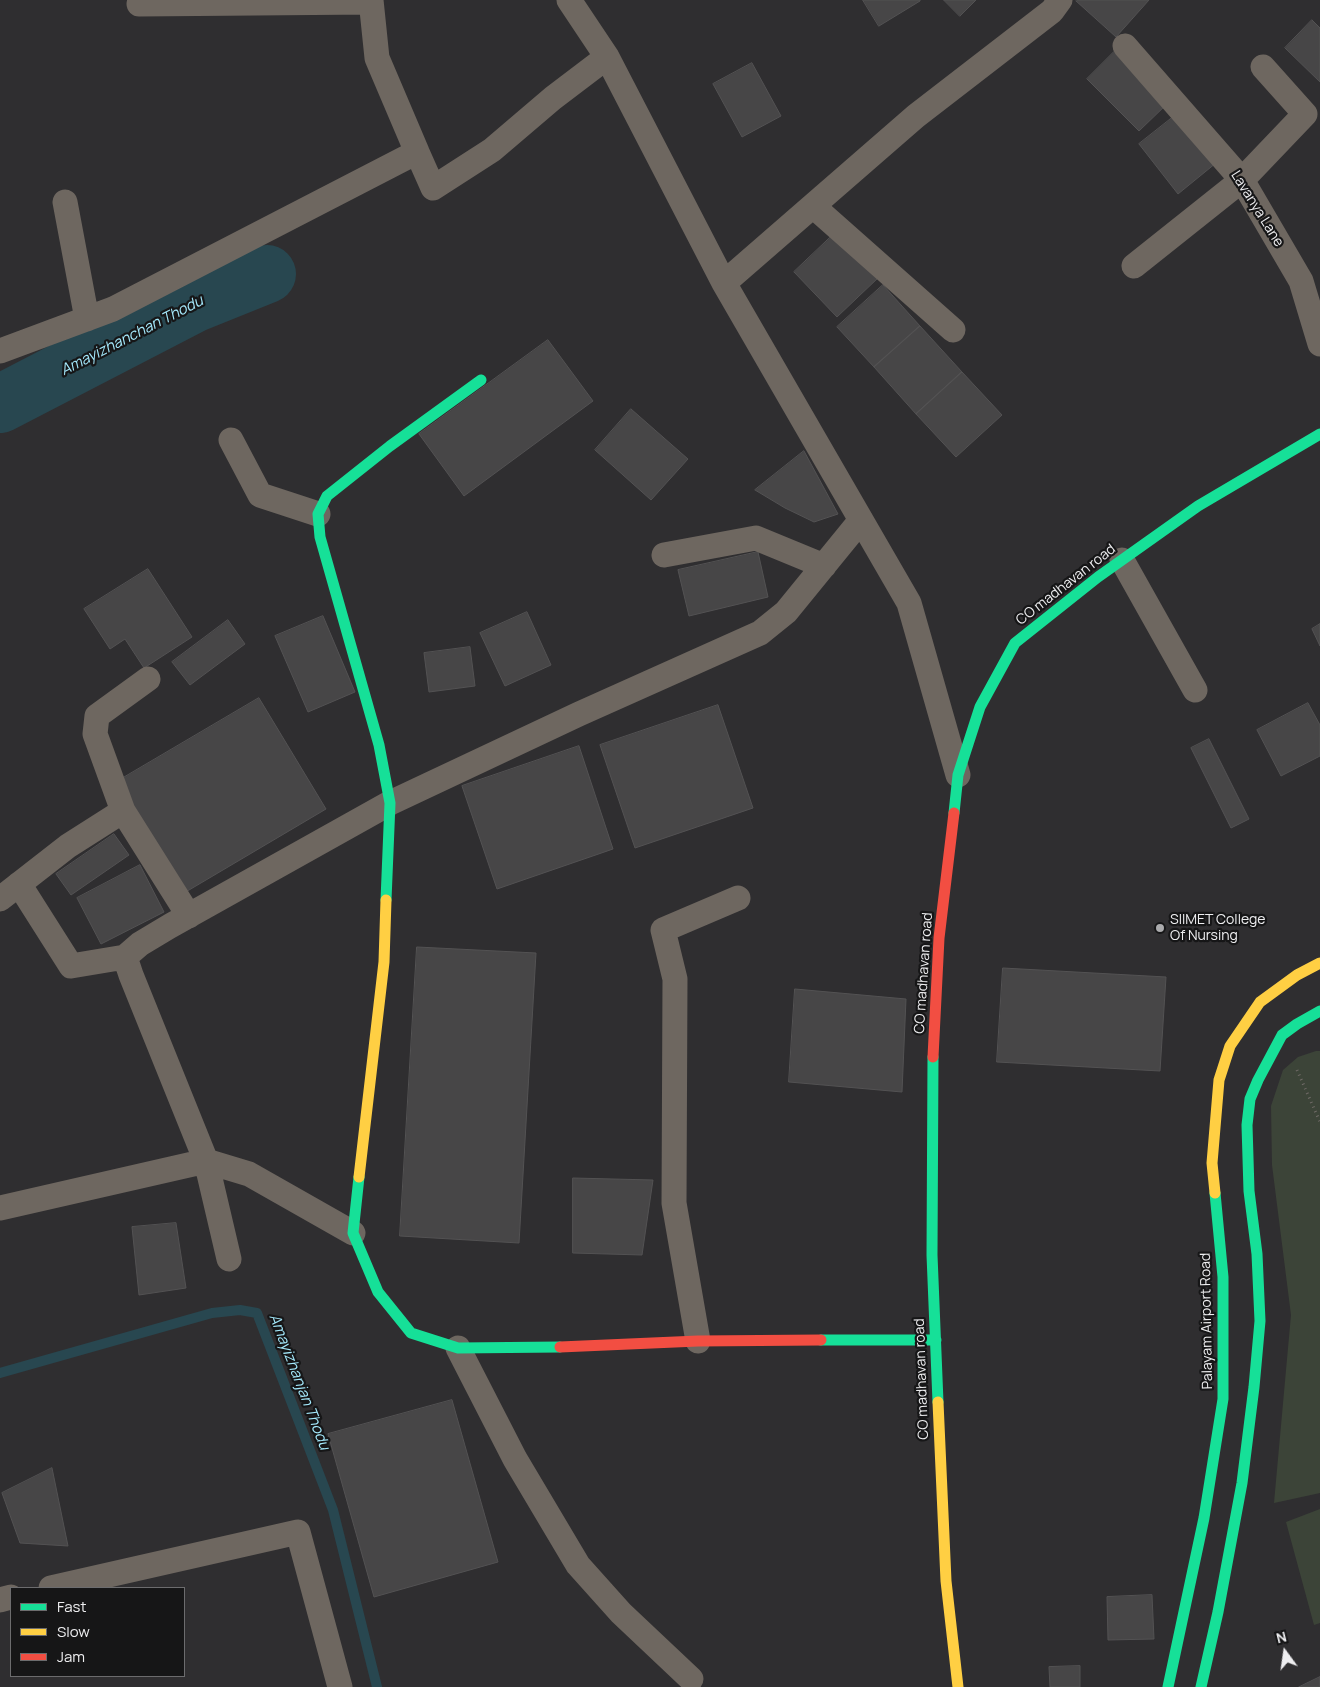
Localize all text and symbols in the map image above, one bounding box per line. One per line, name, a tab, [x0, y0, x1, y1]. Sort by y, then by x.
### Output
street label: Lavanya Lane	[1227, 168, 1287, 250]
water label: Amayizhanchan Thodu	[58, 292, 206, 380]
street label: CO madhavan road	[1013, 541, 1119, 629]
street label: CO madhavan road	[911, 912, 937, 1034]
place label: SIIMET College Of Nursing	[1170, 912, 1266, 944]
marker: SIIMET College Of Nursing	[1154, 922, 1166, 934]
street label: Palayam Airport Road	[1197, 1253, 1217, 1389]
water label: Amayizhanjan Thodu	[265, 1311, 333, 1453]
street label: CO madhavan road	[911, 1318, 933, 1440]
legend	[10, 1587, 185, 1677]
text: Fast	[57, 1596, 86, 1617]
text: Slow	[57, 1621, 90, 1642]
north arrow	[1260, 1627, 1310, 1677]
text: N	[1274, 1627, 1288, 1647]
text: Jam	[57, 1646, 85, 1667]

